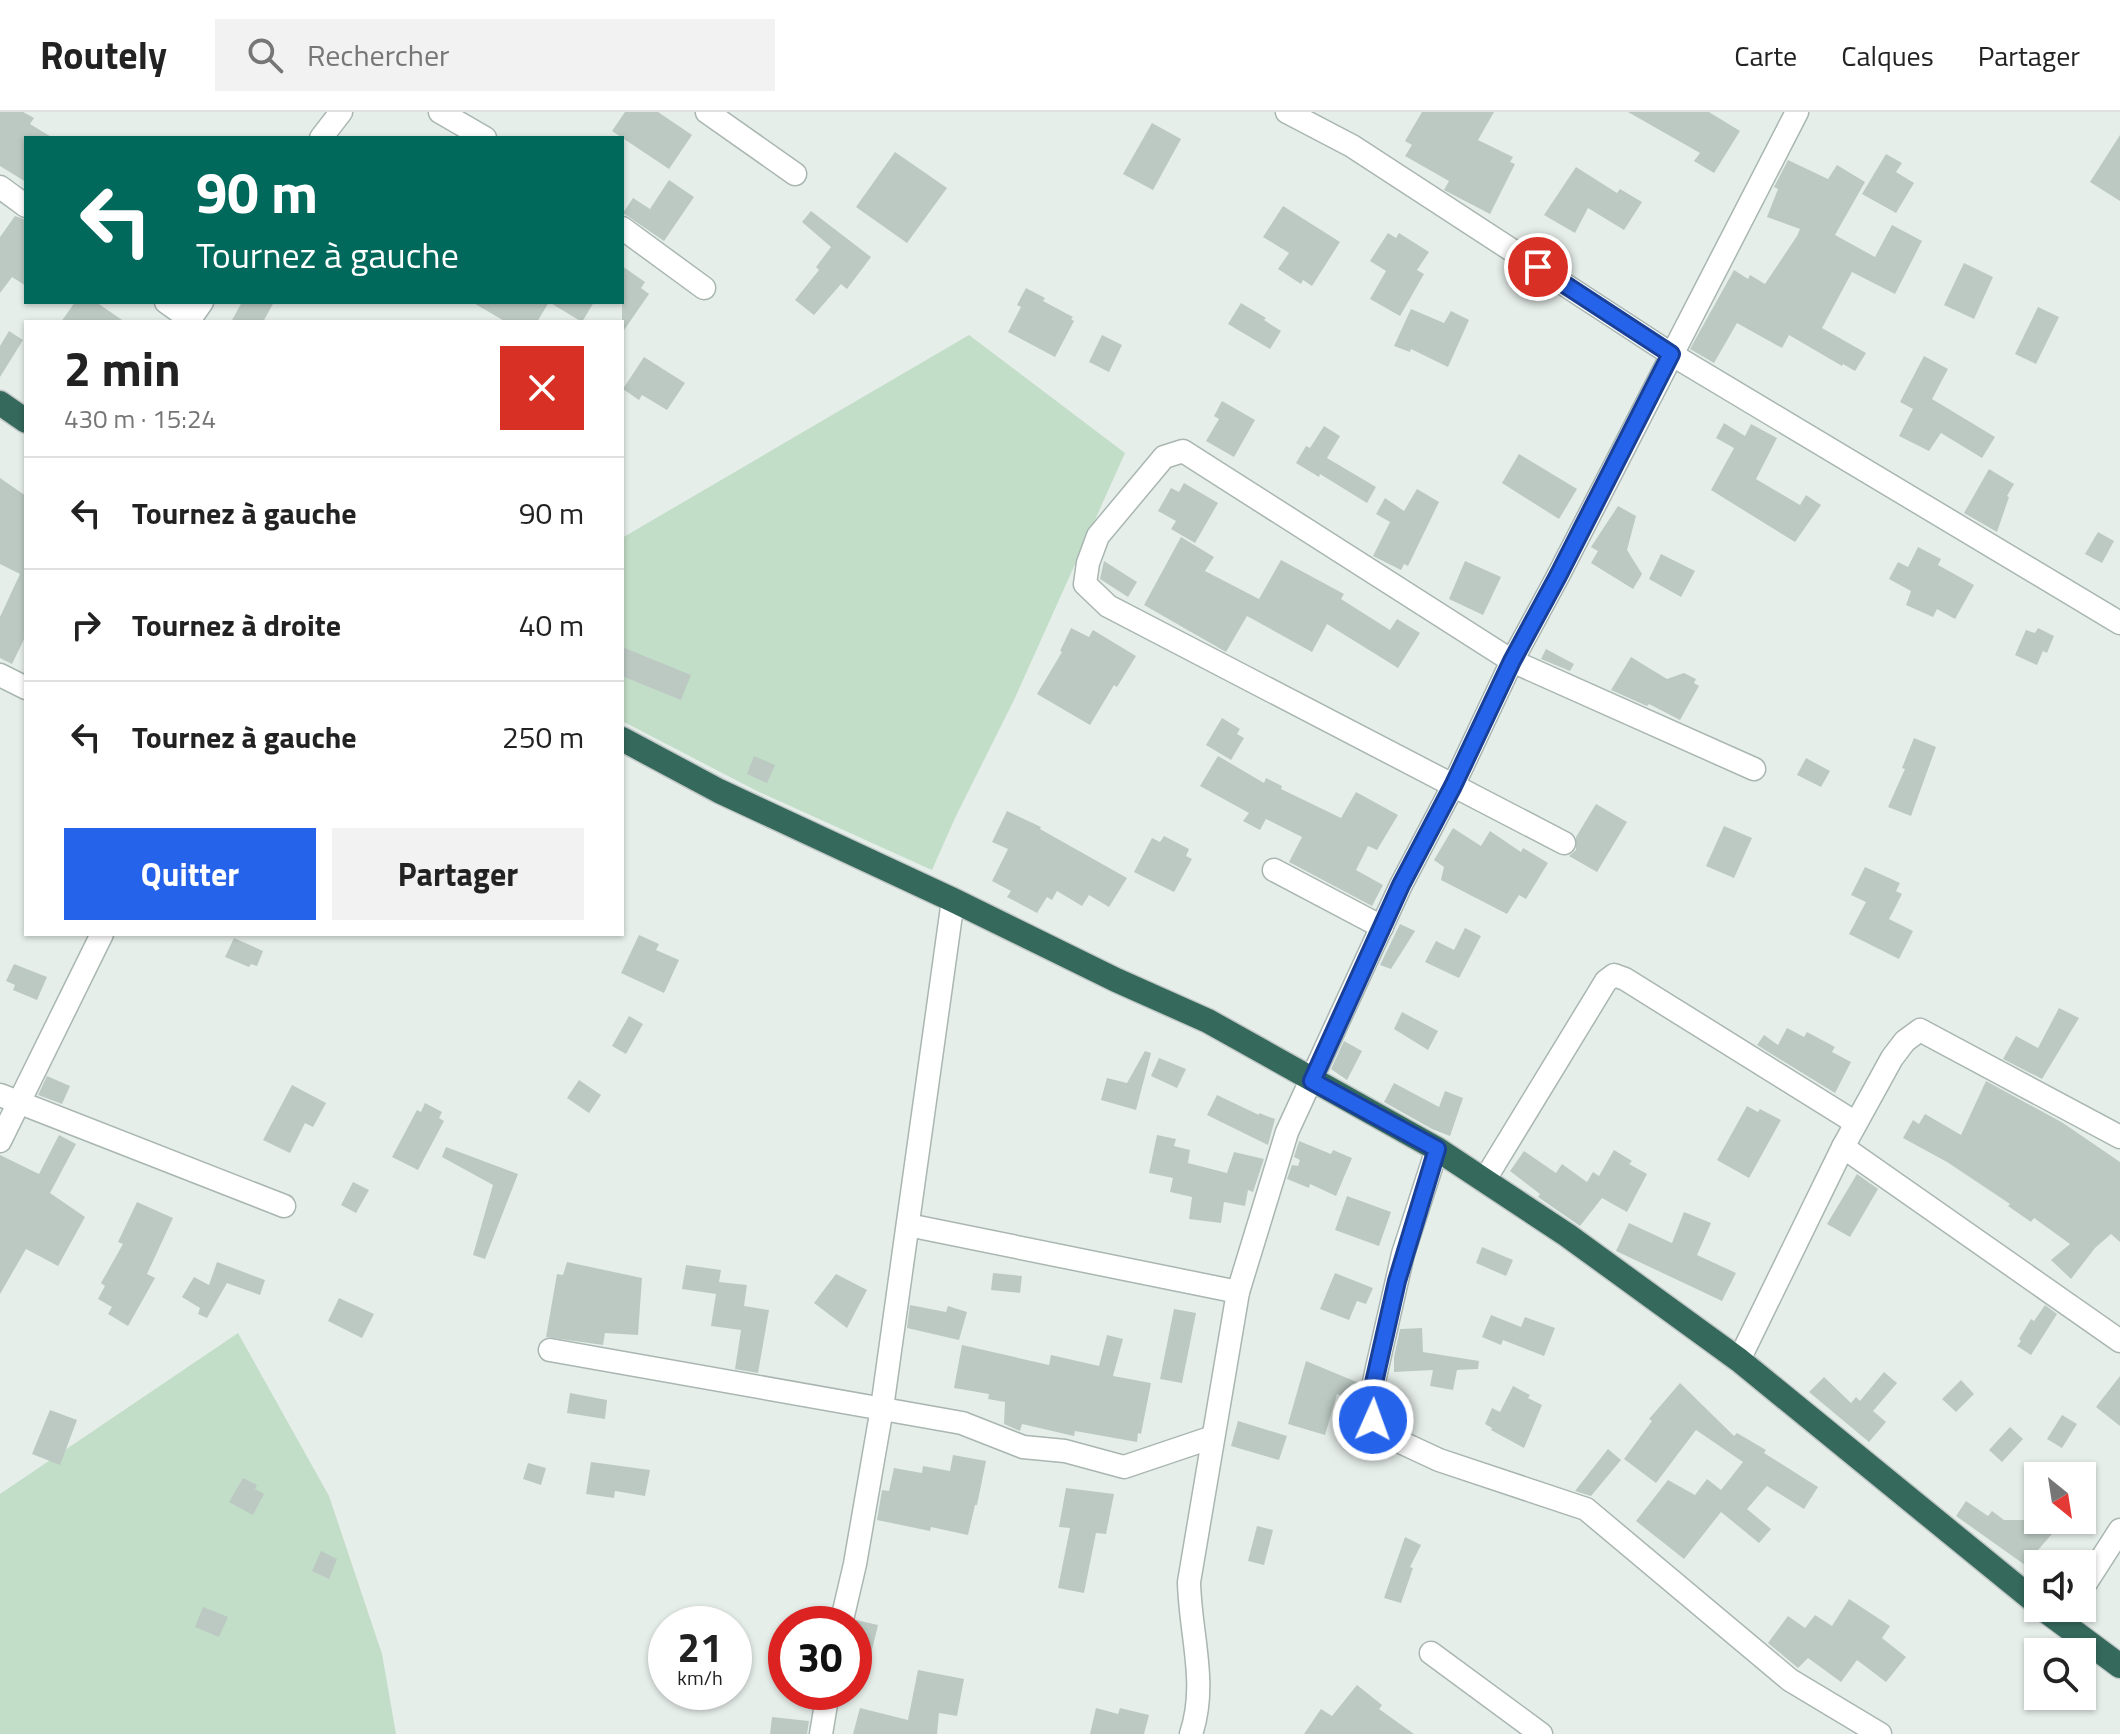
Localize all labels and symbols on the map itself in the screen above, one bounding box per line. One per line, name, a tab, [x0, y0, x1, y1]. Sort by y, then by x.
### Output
pin	[1504, 233, 1572, 301]
position arrow	[1331, 1378, 1415, 1462]
north arrow	[2024, 1462, 2096, 1534]
speed limit sign: 30	[768, 1606, 872, 1710]

